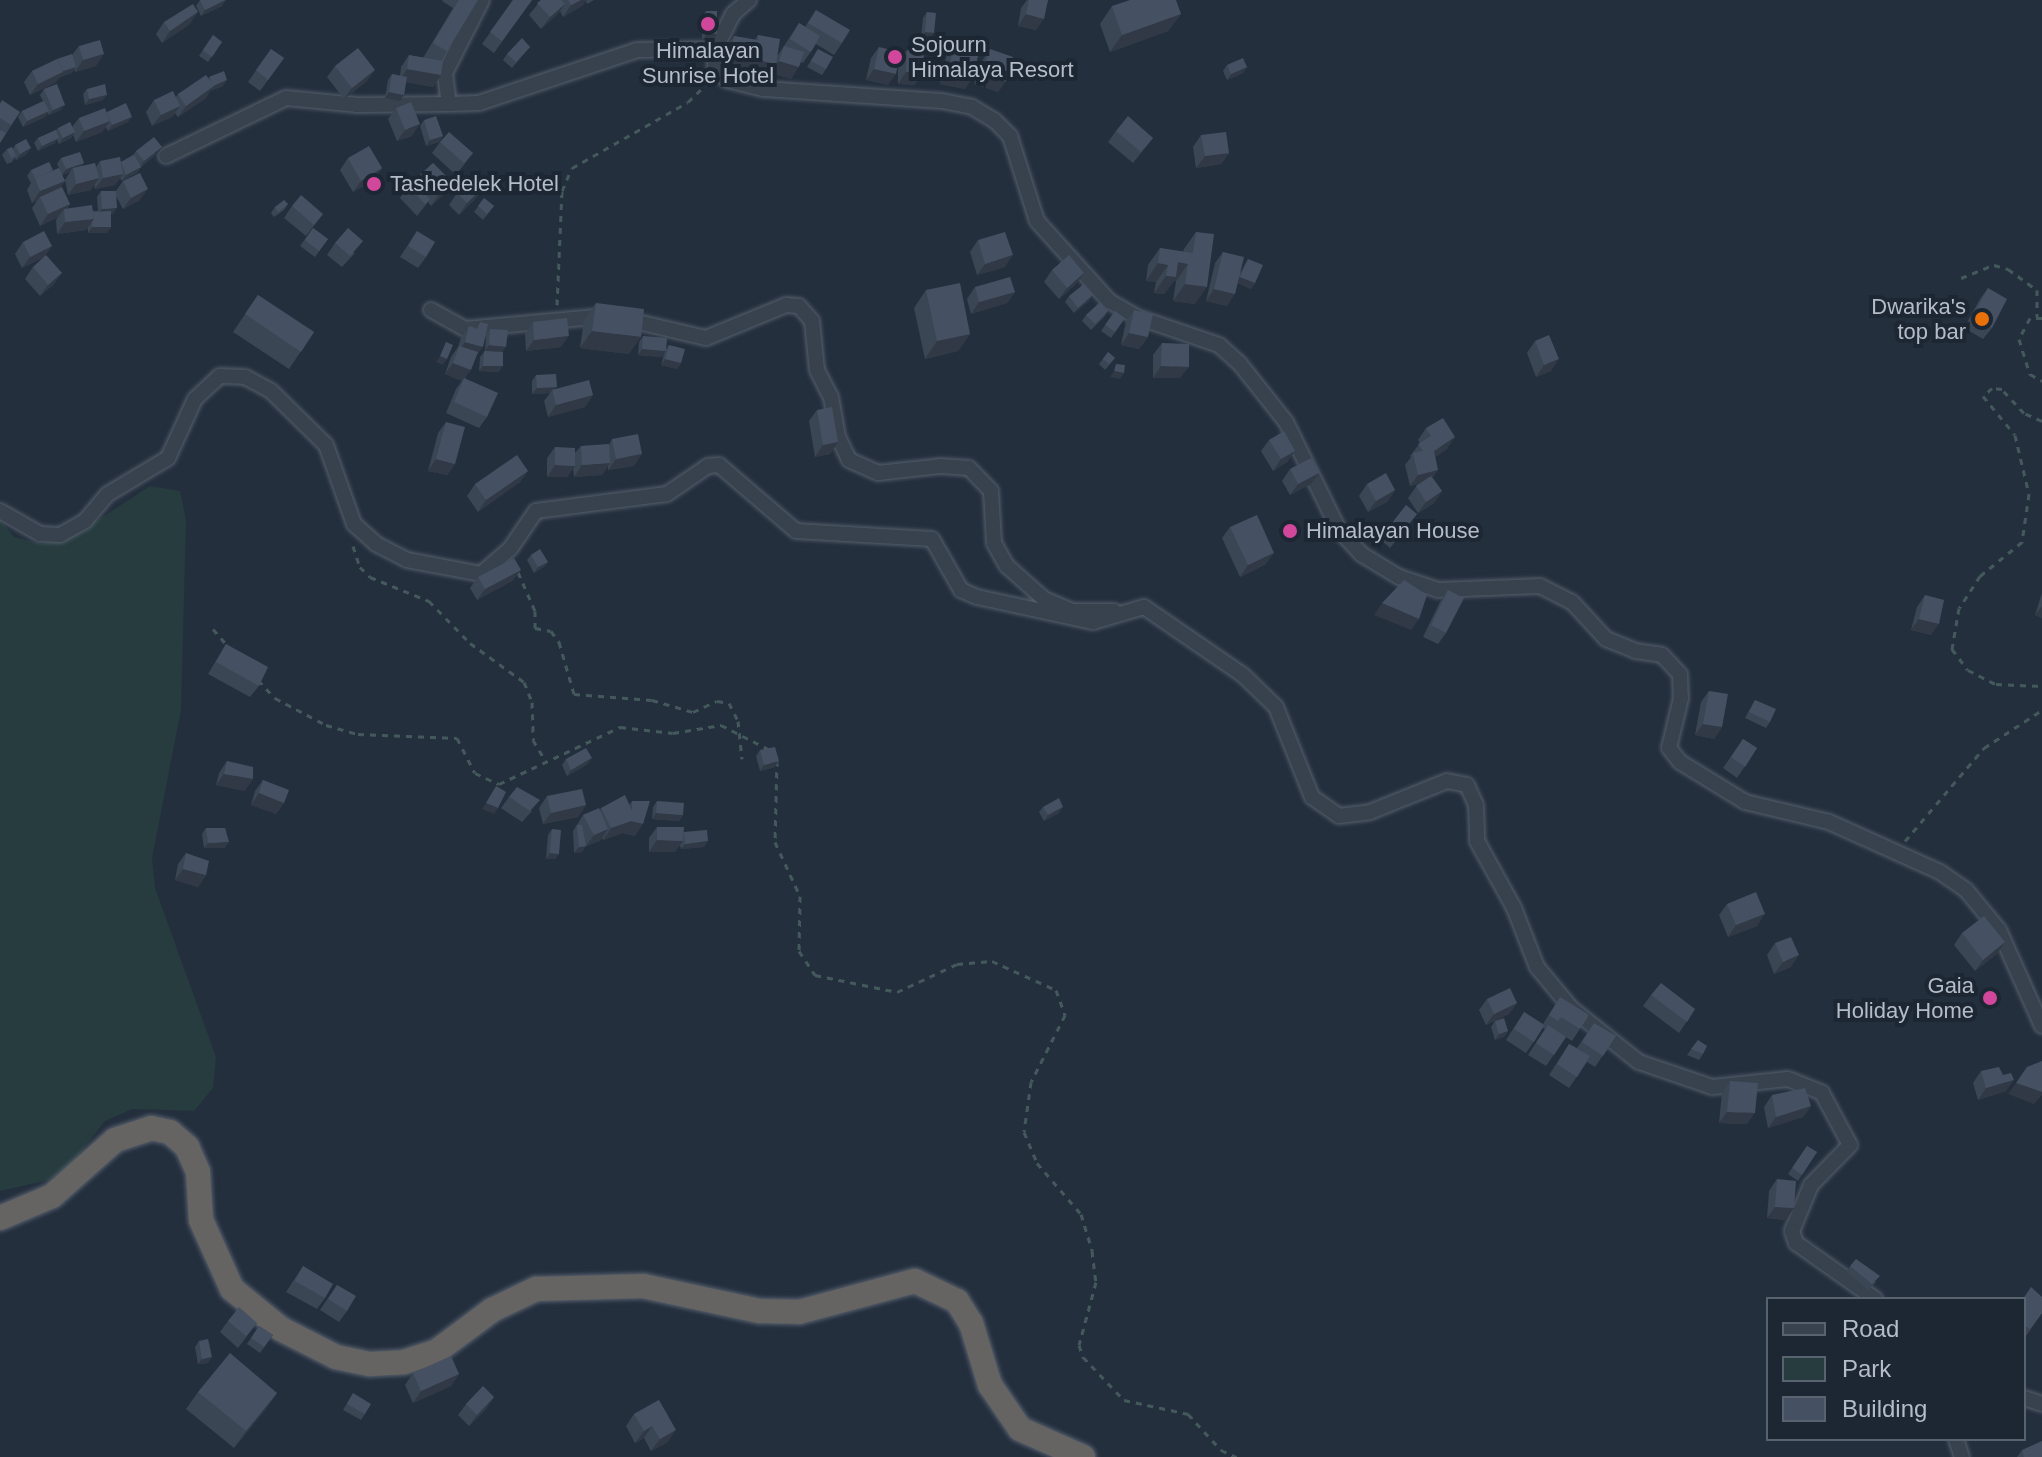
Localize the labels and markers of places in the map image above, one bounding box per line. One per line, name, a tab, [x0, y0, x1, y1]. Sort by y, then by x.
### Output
marker: Himalayan Sunrise Hotel	[699, 15, 717, 33]
place label: Sojourn Himalaya Resort	[911, 31, 1074, 82]
place label: Himalayan Sunrise Hotel	[642, 37, 774, 88]
marker: Sojourn Himalaya Resort	[886, 48, 904, 66]
place label: Tashedelek Hotel	[390, 171, 559, 197]
marker: Tashedelek Hotel	[365, 175, 383, 193]
place label: Dwarika's top bar	[1871, 293, 1966, 344]
marker: Dwarika's top bar	[1973, 310, 1991, 328]
place label: Himalayan House	[1306, 518, 1480, 544]
marker: Himalayan House	[1281, 522, 1299, 540]
place label: Gaia Holiday Home	[1836, 972, 1974, 1024]
marker: Gaia Holiday Home	[1981, 989, 1999, 1007]

